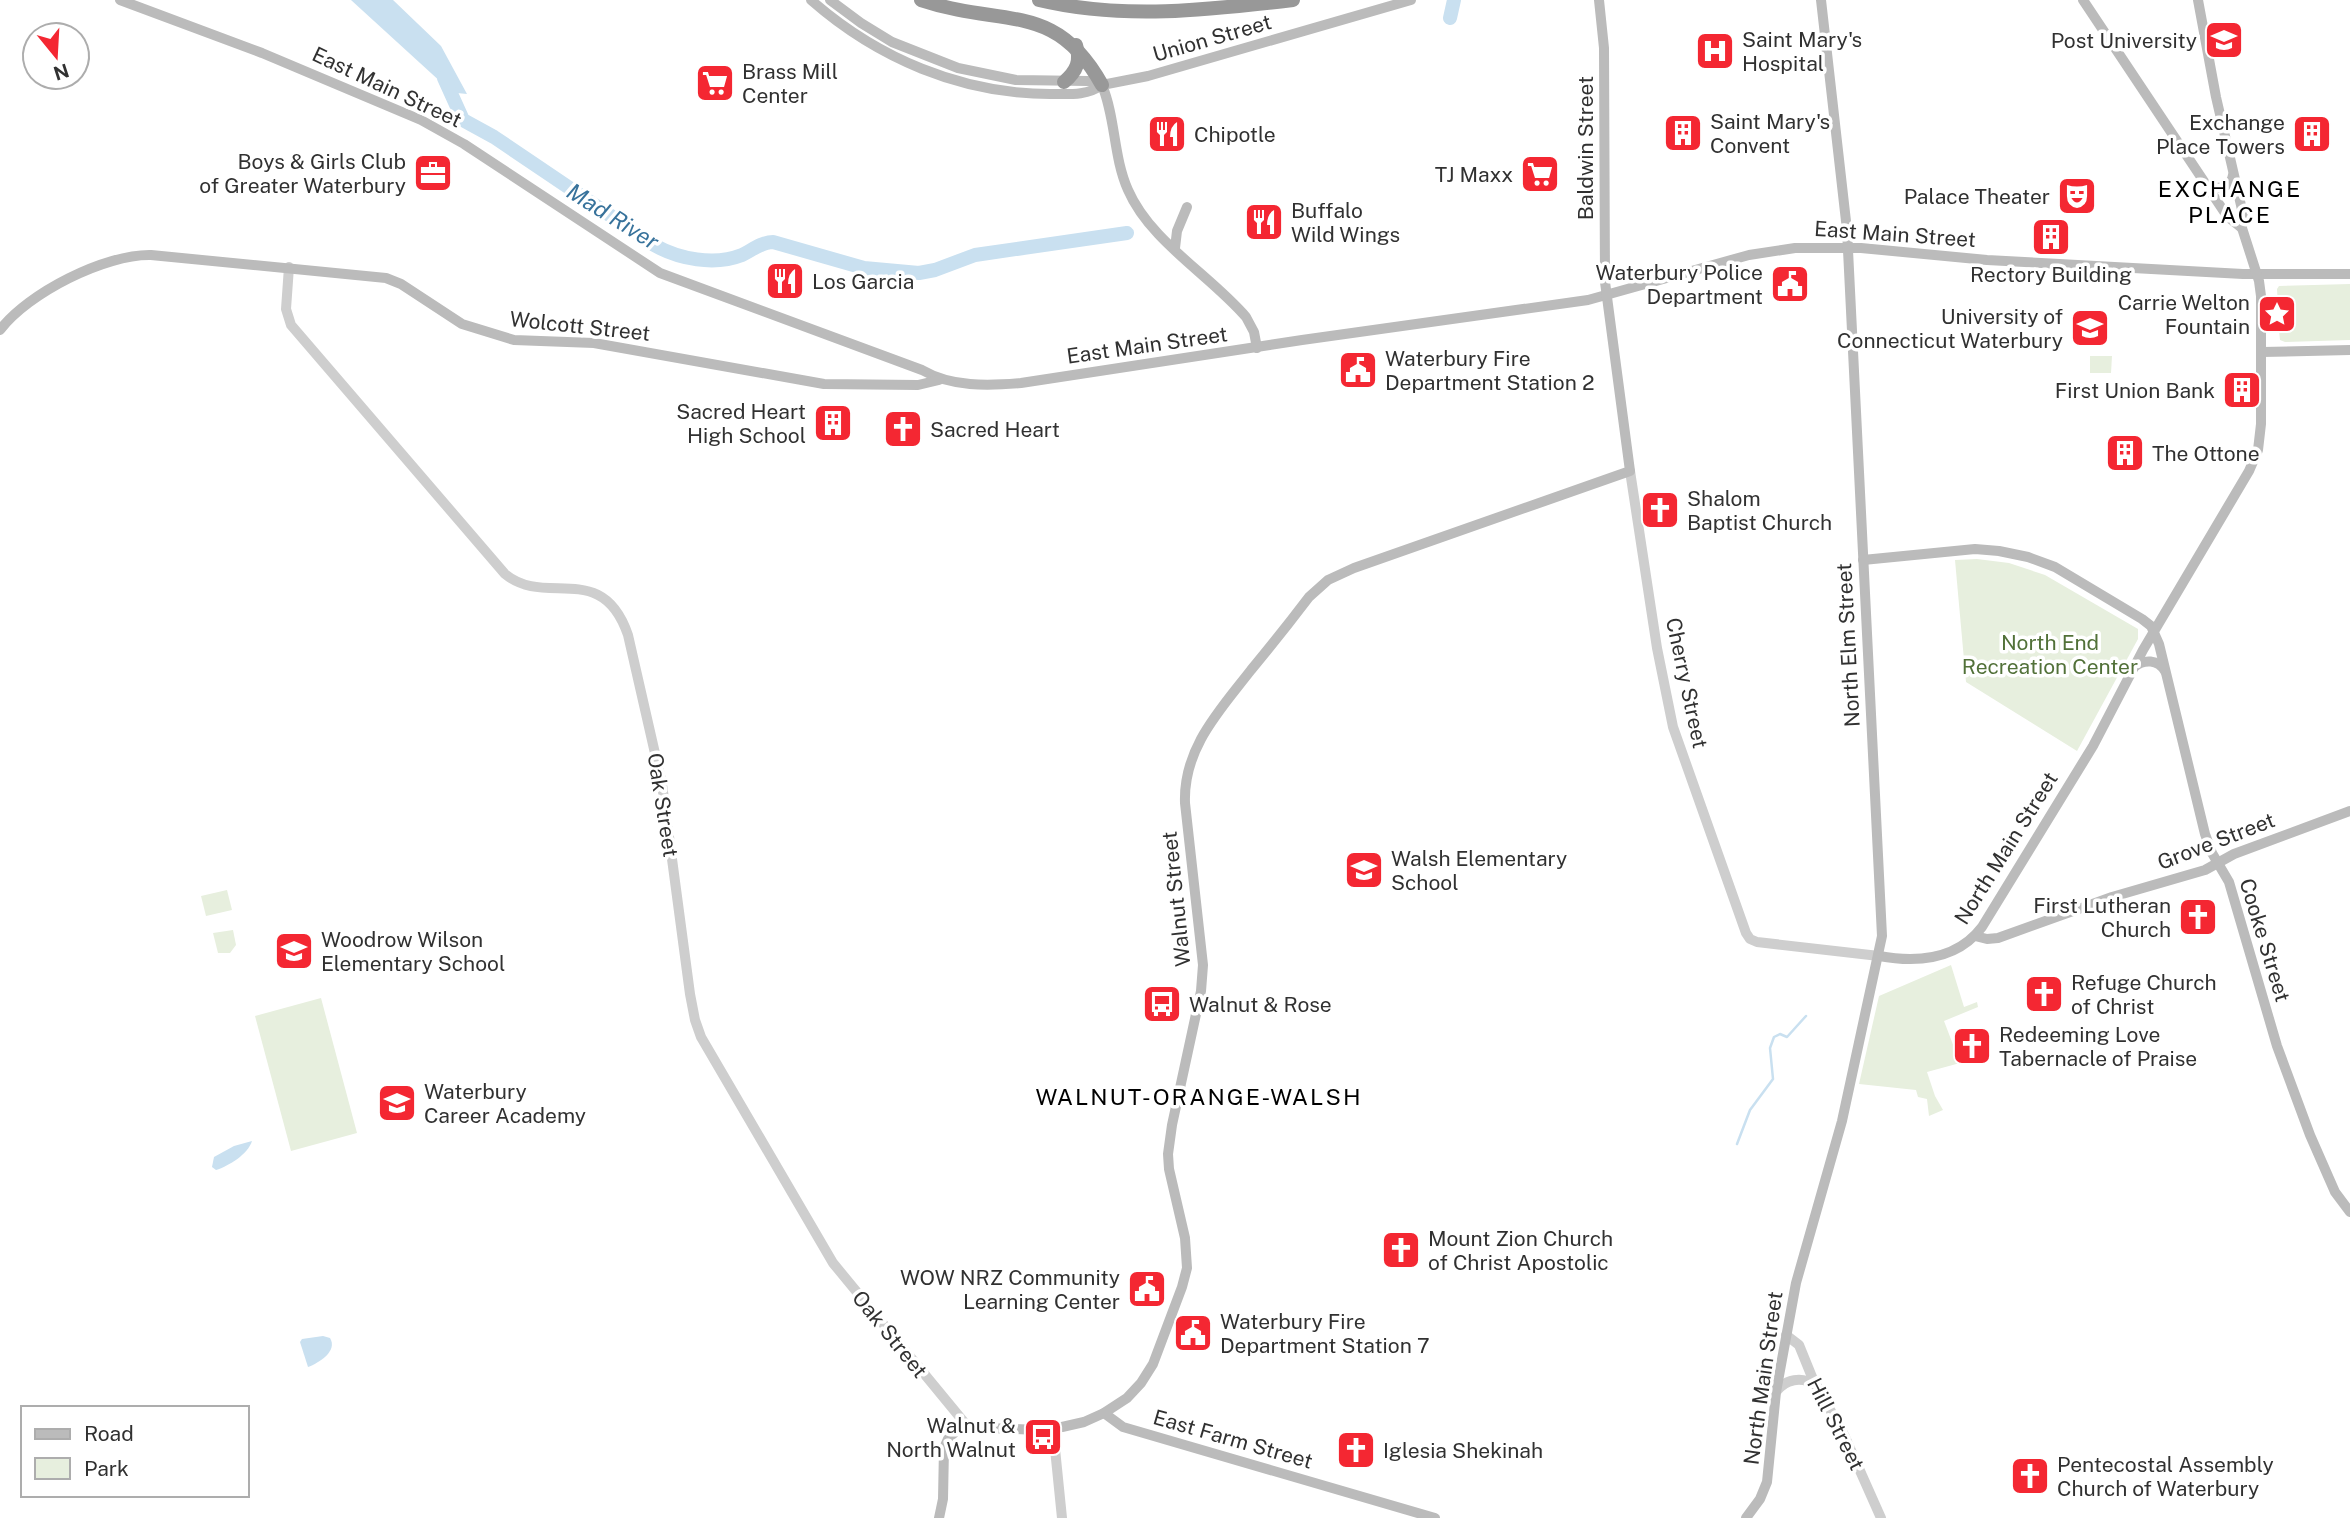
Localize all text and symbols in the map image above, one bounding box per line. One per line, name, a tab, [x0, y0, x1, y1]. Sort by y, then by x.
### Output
street label: Union Street	[1150, 9, 1274, 67]
school or university icon: Post University	[2203, 19, 2245, 61]
north arrow	[21, 21, 91, 91]
place label: Saint Mary's Hospital	[1742, 27, 1862, 76]
place label: Post University	[2051, 28, 2197, 53]
hospital icon: Saint Mary's Hospital	[1694, 30, 1736, 72]
street label: East Main Street	[308, 41, 466, 133]
text: N	[51, 59, 72, 85]
place label: Brass Mill Center	[742, 59, 838, 108]
supermarket icon: Brass Mill Center	[694, 62, 736, 104]
street label: Baldwin Street	[1573, 76, 1598, 220]
place label: Saint Mary's Convent	[1710, 109, 1830, 158]
place label: Exchange Place Towers	[2156, 110, 2285, 159]
building icon: Saint Mary's Convent	[1662, 112, 1704, 154]
restaurant icon: Chipotle	[1146, 113, 1188, 155]
building icon: Exchange Place Towers	[2291, 113, 2333, 155]
place label: Chipotle	[1194, 122, 1276, 147]
place label: Boys & Girls Club of Greater Waterbury	[199, 149, 406, 198]
office icon: Boys & Girls Club of Greater Waterbury	[412, 152, 454, 194]
supermarket icon: TJ Maxx	[1519, 153, 1561, 195]
place label: TJ Maxx	[1435, 162, 1513, 187]
theatre icon: Palace Theater	[2056, 175, 2098, 217]
district label: EXCHANGE PLACE	[2158, 175, 2302, 228]
water label: Mad River	[562, 177, 664, 255]
place label: Palace Theater	[1904, 184, 2050, 209]
place label: Buffalo Wild Wings	[1291, 198, 1400, 247]
restaurant icon: Buffalo Wild Wings	[1243, 201, 1285, 243]
street label: East Main Street	[1813, 216, 1977, 252]
building icon: Rectory Building	[2030, 216, 2072, 258]
restaurant icon: Los Garcia	[764, 260, 806, 302]
place label: Waterbury Police Department	[1595, 260, 1763, 309]
place label: Rectory Building	[1970, 262, 2132, 287]
public building icon: Waterbury Police Department	[1769, 263, 1811, 305]
place label: Los Garcia	[812, 269, 914, 294]
place label: Carrie Welton Fountain	[2118, 290, 2250, 339]
place icon: Carrie Welton Fountain	[2256, 293, 2298, 335]
place label: University of Connecticut Waterbury	[1837, 304, 2063, 353]
street label: Wolcott Street	[508, 306, 652, 346]
school or university icon: University of Connecticut Waterbury	[2069, 307, 2111, 349]
street label: East Main Street	[1065, 321, 1229, 369]
place label: Waterbury Fire Department Station 2	[1385, 346, 1594, 395]
public building icon: Waterbury Fire Department Station 2	[1337, 349, 1379, 391]
building icon: First Union Bank	[2221, 369, 2263, 411]
place label: First Union Bank	[2055, 378, 2215, 403]
place label: Sacred Heart High School	[676, 399, 806, 448]
building icon: Sacred Heart High School	[812, 402, 854, 444]
church icon: Sacred Heart	[882, 408, 924, 450]
place label: Sacred Heart	[930, 417, 1060, 442]
building icon: The Ottone	[2104, 432, 2146, 474]
place label: The Ottone	[2152, 441, 2260, 466]
place label: Shalom Baptist Church	[1687, 486, 1832, 535]
church icon: Shalom Baptist Church	[1639, 489, 1681, 531]
street label: North Elm Street	[1831, 562, 1865, 728]
street label: Cherry Street	[1661, 615, 1713, 751]
park label: North End Recreation Center	[1962, 630, 2138, 679]
street label: Oak Street	[642, 751, 684, 859]
street label: North Main Street	[1949, 767, 2063, 929]
street label: Grove Street	[2154, 807, 2278, 875]
street label: Walnut Street	[1156, 830, 1196, 968]
place label: Walsh Elementary School	[1391, 846, 1567, 895]
school or university icon: Walsh Elementary School	[1343, 849, 1385, 891]
street label: Cooke Street	[2234, 875, 2296, 1005]
place label: First Lutheran Church	[2033, 893, 2171, 942]
church icon: First Lutheran Church	[2177, 896, 2219, 938]
place label: Woodrow Wilson Elementary School	[321, 927, 505, 976]
school or university icon: Woodrow Wilson Elementary School	[273, 930, 315, 972]
place label: Refuge Church of Christ	[2071, 970, 2217, 1019]
church icon: Refuge Church of Christ	[2023, 973, 2065, 1015]
bus stop icon: Walnut & Rose	[1141, 983, 1183, 1025]
place label: Walnut & Rose	[1189, 992, 1332, 1017]
place label: Redeeming Love Tabernacle of Praise	[1999, 1022, 2197, 1071]
church icon: Redeeming Love Tabernacle of Praise	[1951, 1025, 1993, 1067]
place label: Waterbury Career Academy	[424, 1079, 586, 1128]
school or university icon: Waterbury Career Academy	[376, 1082, 418, 1124]
district label: WALNUT-ORANGE-WALSH	[1035, 1083, 1363, 1110]
place label: Mount Zion Church of Christ Apostolic	[1428, 1226, 1613, 1275]
church icon: Mount Zion Church of Christ Apostolic	[1380, 1229, 1422, 1271]
place label: WOW NRZ Community Learning Center	[900, 1265, 1120, 1314]
public building icon: WOW NRZ Community Learning Center	[1126, 1268, 1168, 1310]
street label: Oak Street	[847, 1285, 933, 1383]
street label: North Main Street	[1738, 1290, 1788, 1466]
place label: Waterbury Fire Department Station 7	[1220, 1309, 1430, 1358]
public building icon: Waterbury Fire Department Station 7	[1172, 1312, 1214, 1354]
street label: Hill Street	[1802, 1374, 1870, 1474]
street label: East Farm Street	[1150, 1404, 1316, 1474]
legend	[21, 1406, 248, 1497]
place label: Walnut & North Walnut	[886, 1413, 1016, 1462]
bus stop icon: Walnut & North Walnut	[1022, 1416, 1064, 1458]
text: Road	[84, 1421, 134, 1446]
church icon: Iglesia Shekinah	[1335, 1429, 1377, 1471]
place label: Iglesia Shekinah	[1383, 1438, 1543, 1463]
place label: Pentecostal Assembly Church of Waterbury	[2057, 1452, 2274, 1501]
church icon: Pentecostal Assembly Church of Waterbury	[2009, 1455, 2051, 1497]
text: Park	[84, 1456, 129, 1481]

